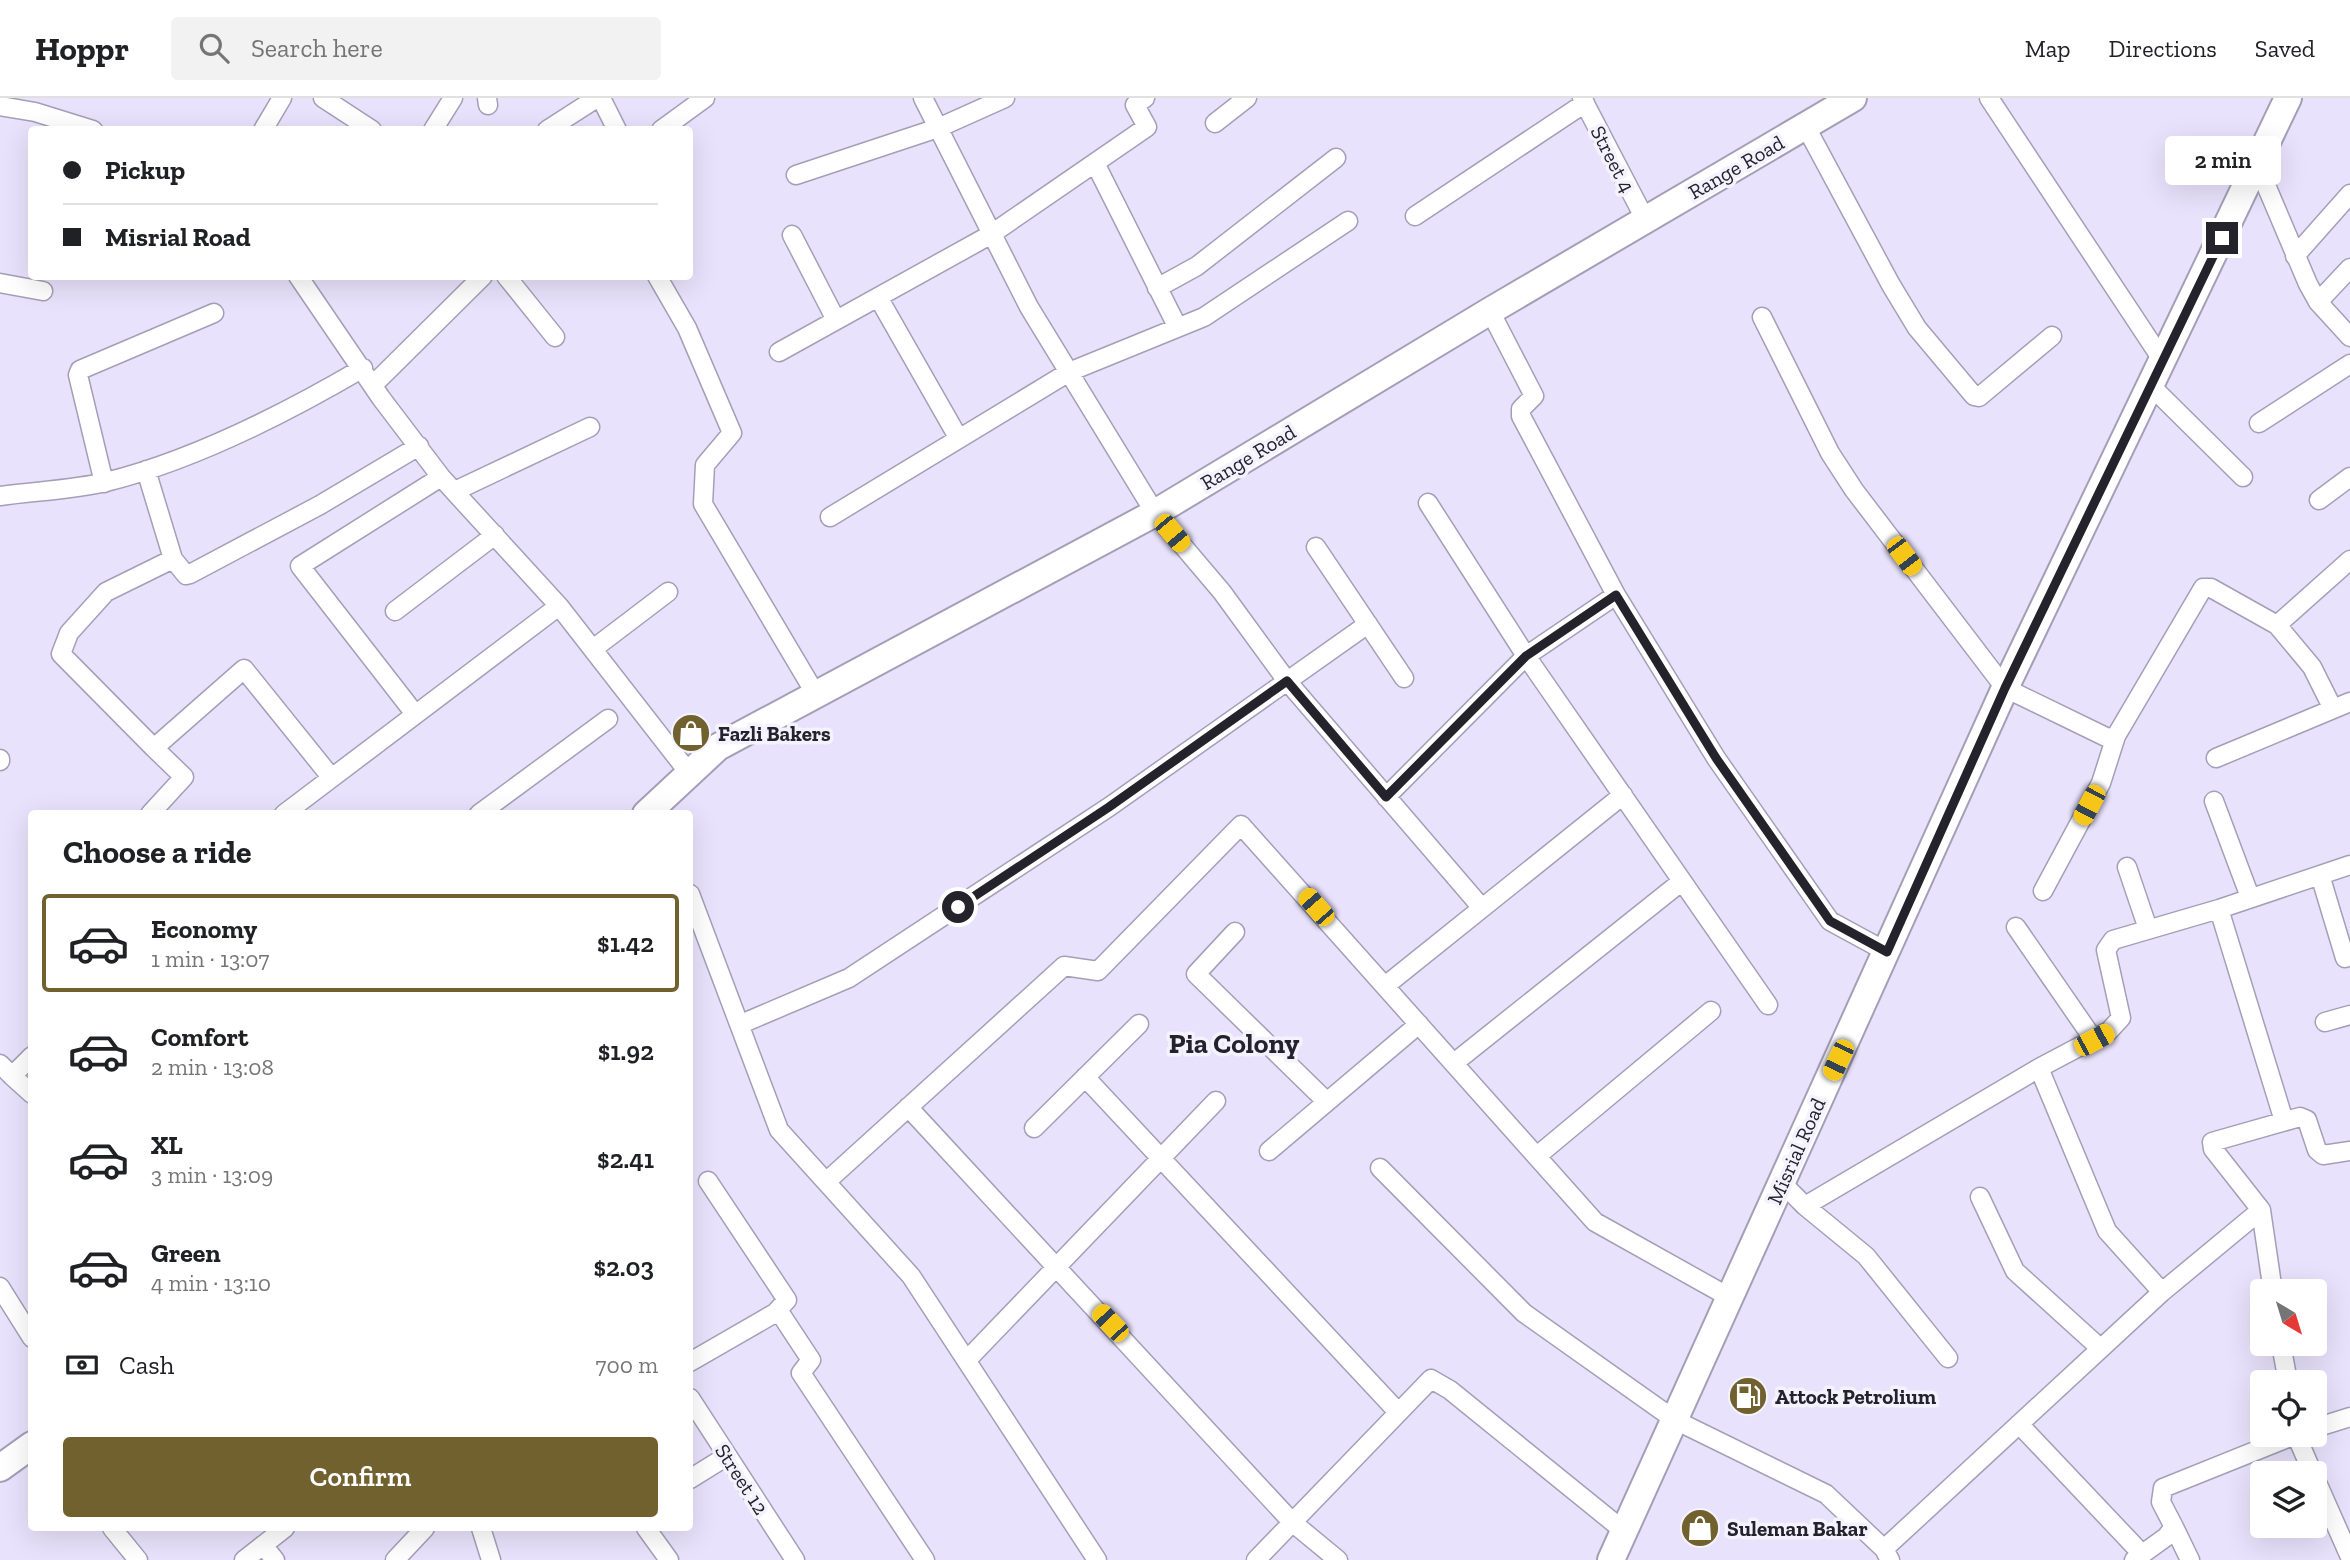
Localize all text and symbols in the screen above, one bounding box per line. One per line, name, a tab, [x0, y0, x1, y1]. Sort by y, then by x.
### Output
search box	[171, 17, 661, 80]
text: Hoppr	[35, 29, 129, 68]
icon: search	[195, 29, 233, 67]
text: Search here	[251, 32, 383, 64]
text: Map	[2025, 34, 2071, 63]
text: Directions	[2109, 34, 2217, 63]
text: Saved	[2255, 34, 2315, 63]
street label: Street 4	[1586, 122, 1640, 196]
street label: Range Road	[1684, 129, 1789, 204]
callout: 2 min	[2164, 136, 2280, 186]
text: 2 min	[2194, 146, 2252, 174]
text: Pickup	[105, 154, 185, 186]
text: Misrial Road	[105, 221, 251, 253]
route end	[2206, 222, 2238, 254]
street label: Range Road	[1196, 419, 1300, 495]
car	[1151, 510, 1194, 556]
car	[1883, 533, 1926, 579]
shop icon: Fazli Bakers	[670, 712, 712, 754]
place label: Fazli Bakers	[718, 721, 831, 746]
car	[2070, 782, 2109, 828]
text: Choose a ride	[63, 833, 251, 871]
car	[1295, 884, 1338, 930]
route start	[942, 891, 974, 923]
icon: car	[67, 912, 130, 975]
text: Economy	[151, 913, 257, 945]
text: $1.42	[597, 927, 654, 959]
text: 1 min · 13:07	[151, 945, 269, 973]
icon: car	[67, 1020, 130, 1083]
text: Comfort	[151, 1021, 248, 1053]
car	[2071, 1021, 2118, 1059]
district label: Pia Colony	[1169, 1027, 1299, 1060]
text: $1.92	[598, 1035, 654, 1067]
car	[1820, 1037, 1857, 1083]
text: 2 min · 13:08	[151, 1053, 274, 1081]
street label: Misrial Road	[1761, 1093, 1831, 1208]
icon: car	[67, 1128, 130, 1191]
text: XL	[151, 1129, 183, 1161]
text: $2.41	[597, 1143, 654, 1175]
text: 3 min · 13:09	[151, 1161, 273, 1189]
icon: car	[67, 1236, 130, 1299]
text: Green	[151, 1237, 221, 1269]
text: $2.03	[594, 1251, 654, 1283]
text: 4 min · 13:10	[151, 1269, 271, 1297]
north arrow	[2250, 1279, 2328, 1356]
map controls	[2250, 1279, 2327, 1538]
car	[1088, 1300, 1133, 1346]
icon: cash	[63, 1346, 101, 1384]
text: Cash	[119, 1349, 174, 1381]
text: 700 m	[596, 1351, 658, 1379]
button: locate	[2250, 1370, 2327, 1447]
fuel station icon: Attock Petrolium	[1727, 1375, 1769, 1417]
place label: Attock Petrolium	[1775, 1384, 1937, 1409]
button: Confirm	[63, 1437, 658, 1517]
street label: Street 12	[710, 1439, 774, 1519]
button: layers	[2250, 1461, 2327, 1538]
shop icon: Suleman Bakar	[1679, 1507, 1721, 1549]
place label: Suleman Bakar	[1727, 1516, 1868, 1541]

